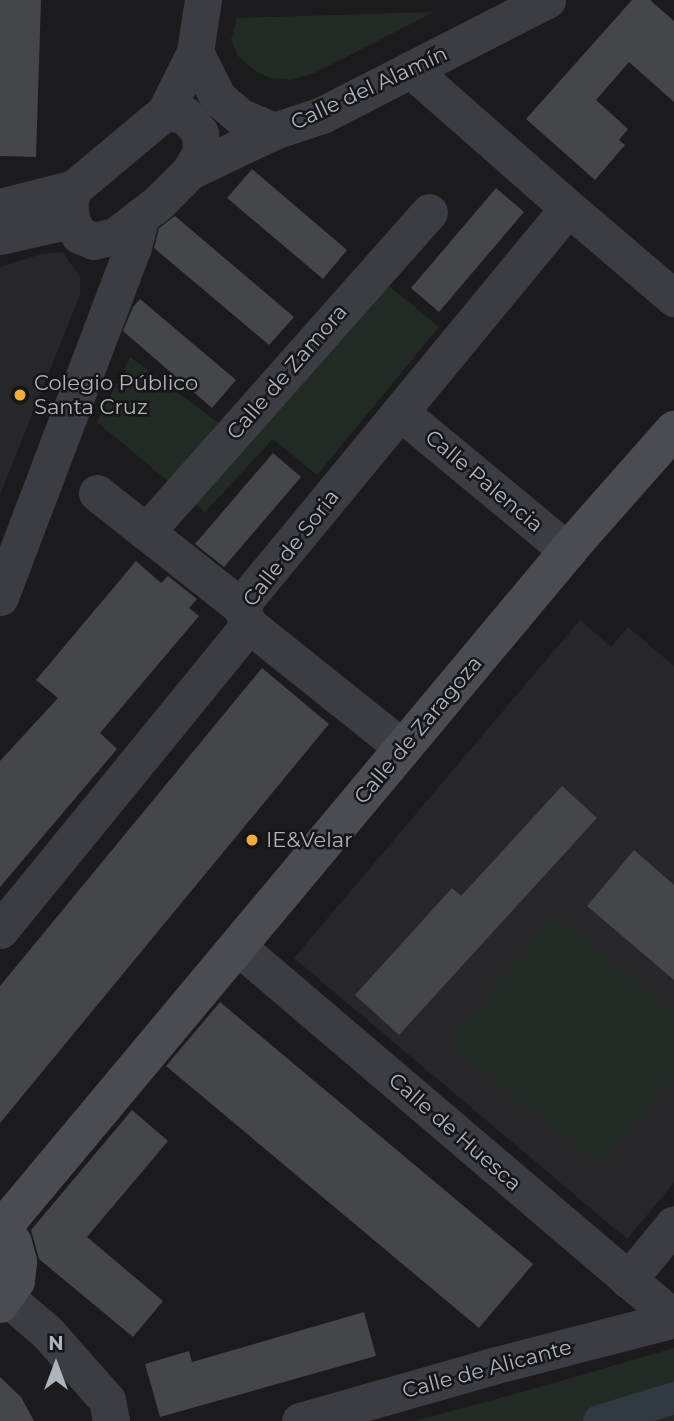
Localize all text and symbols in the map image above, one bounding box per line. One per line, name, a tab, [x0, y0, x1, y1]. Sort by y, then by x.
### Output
street label: Calle del Alamín	[287, 41, 451, 135]
street label: Calle de Zamora	[222, 299, 352, 445]
place label: Colegio Público Santa Cruz	[34, 370, 198, 420]
marker: Colegio Público Santa Cruz	[12, 387, 28, 403]
street label: Calle Palencia	[420, 424, 548, 538]
street label: Calle de Soria	[238, 485, 344, 611]
street label: Calle de Zaragoza	[349, 651, 487, 809]
place label: IE&Velar	[266, 827, 353, 853]
marker: IE&Velar	[244, 832, 260, 848]
street label: Calle de Huesca	[384, 1068, 526, 1196]
north arrow	[21, 1330, 91, 1400]
text: N	[48, 1332, 64, 1355]
street label: Calle de Alicante	[399, 1334, 575, 1404]

